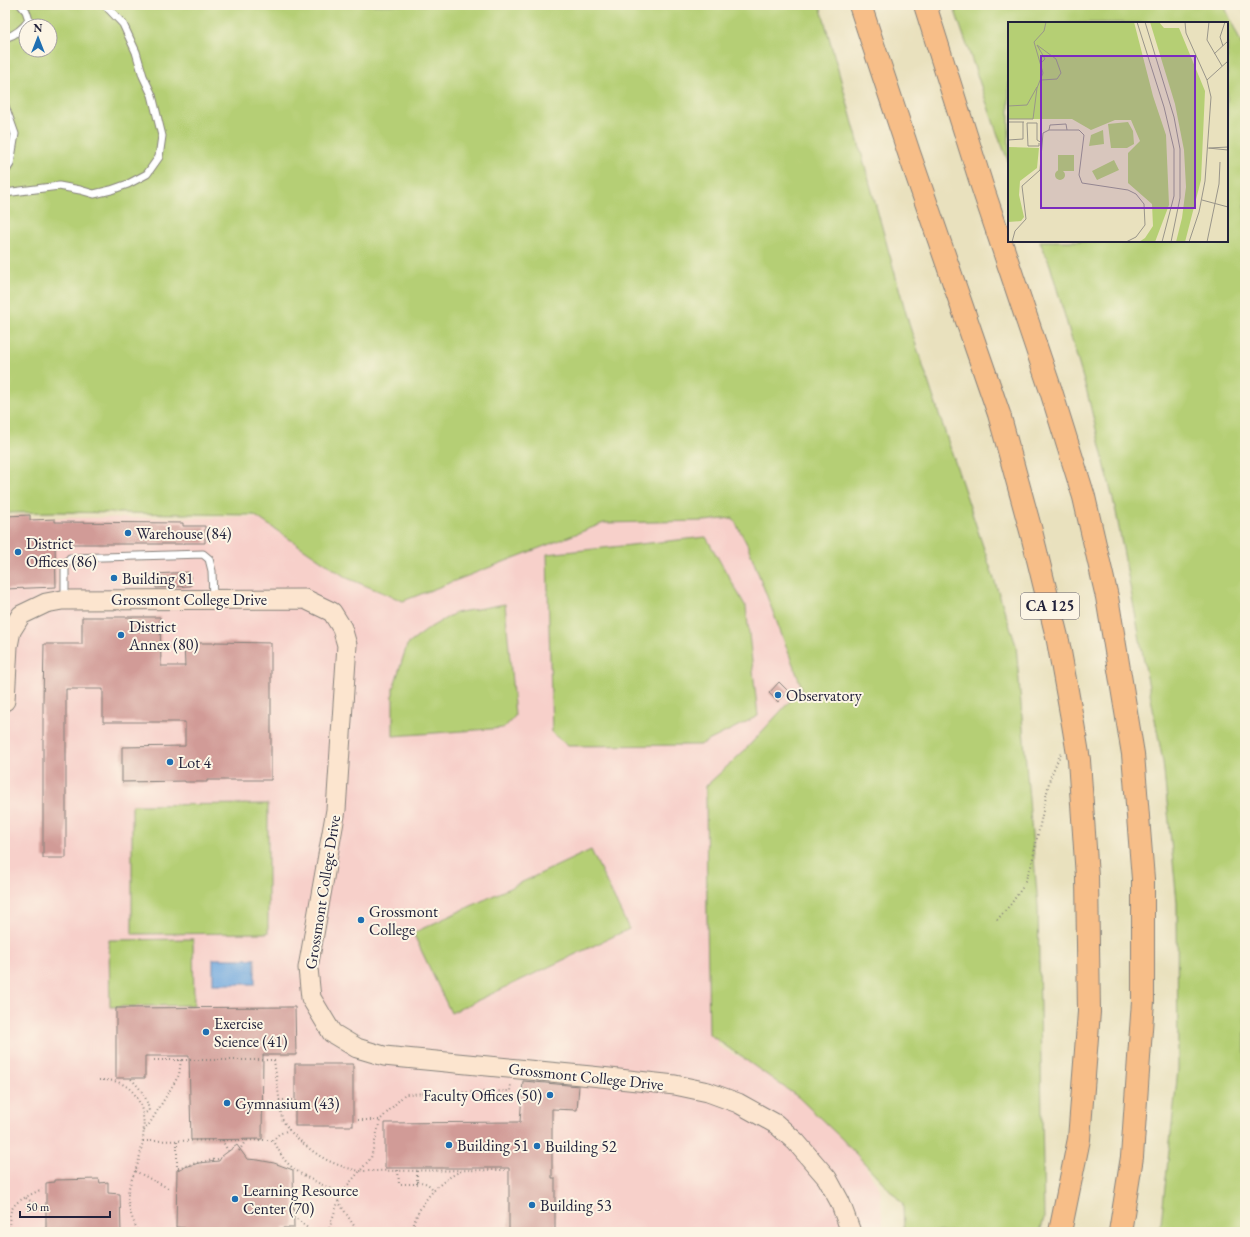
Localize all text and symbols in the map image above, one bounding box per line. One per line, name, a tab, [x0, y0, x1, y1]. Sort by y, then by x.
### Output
north arrow	[18, 18, 58, 58]
text: N	[34, 21, 43, 35]
inset map	[1008, 22, 1228, 242]
place label: Warehouse (84)	[136, 523, 232, 544]
marker: Warehouse (84)	[123, 528, 133, 538]
place label: District Offices (86)	[26, 533, 97, 572]
marker: District Offices (86)	[13, 547, 23, 557]
place label: Building 81	[122, 568, 194, 589]
marker: Building 81	[109, 573, 119, 583]
street label: Grossmont College Drive	[111, 589, 267, 610]
road number: CA 125	[1021, 593, 1079, 619]
place label: District Annex (80)	[128, 616, 199, 655]
marker: District Annex (80)	[116, 630, 126, 640]
place label: Observatory	[786, 685, 863, 706]
marker: Observatory	[773, 690, 783, 700]
place label: Lot 4	[178, 752, 211, 773]
marker: Lot 4	[165, 757, 175, 767]
street label: Grossmont College Drive	[300, 813, 345, 971]
place label: Grossmont College	[369, 901, 438, 940]
marker: Grossmont College	[356, 915, 366, 925]
place label: Exercise Science (41)	[214, 1013, 288, 1052]
marker: Exercise Science (41)	[201, 1027, 211, 1037]
street label: Grossmont College Drive	[507, 1058, 665, 1095]
place label: Faculty Offices (50)	[423, 1085, 542, 1106]
marker: Faculty Offices (50)	[545, 1090, 555, 1100]
place label: Gymnasium (43)	[235, 1093, 340, 1114]
marker: Gymnasium (43)	[222, 1098, 232, 1108]
place label: Building 51	[457, 1135, 529, 1156]
place label: Building 52	[545, 1136, 617, 1157]
marker: Building 51	[444, 1140, 454, 1150]
marker: Building 52	[532, 1141, 542, 1151]
place label: Learning Resource Center (70)	[243, 1180, 358, 1219]
scale bar	[20, 1193, 110, 1219]
marker: Learning Resource Center (70)	[230, 1194, 240, 1204]
place label: Building 53	[540, 1195, 612, 1216]
text: 50 m	[26, 1199, 50, 1215]
marker: Building 53	[527, 1200, 537, 1210]

